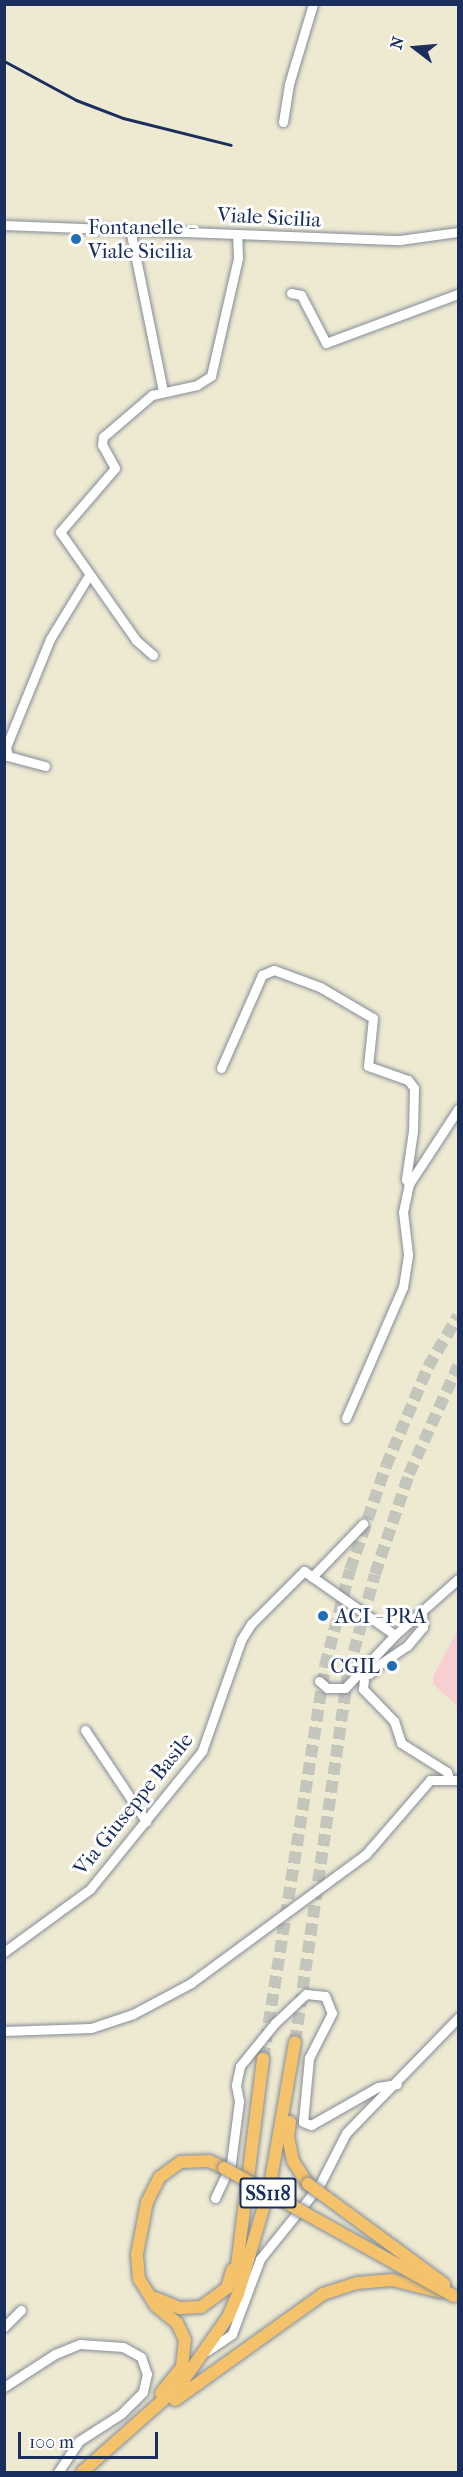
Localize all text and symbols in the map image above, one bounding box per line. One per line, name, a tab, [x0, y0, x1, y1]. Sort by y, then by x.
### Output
north arrow	[385, 18, 445, 78]
text: N	[386, 34, 408, 51]
street label: Viale Sicilia	[216, 202, 322, 232]
place label: Fontanelle - Viale Sicilia	[88, 214, 193, 264]
marker: Fontanelle - Viale Sicilia	[69, 232, 83, 246]
place label: ACI - PRA	[335, 1603, 426, 1629]
marker: ACI - PRA	[316, 1609, 330, 1623]
place label: CGIL	[330, 1653, 380, 1679]
marker: CGIL	[385, 1659, 399, 1673]
street label: Via Giuseppe Basile	[68, 1728, 198, 1880]
road number: SS118	[240, 2176, 296, 2210]
scale bar	[21, 2420, 160, 2458]
text: 100 m	[29, 2432, 74, 2453]

